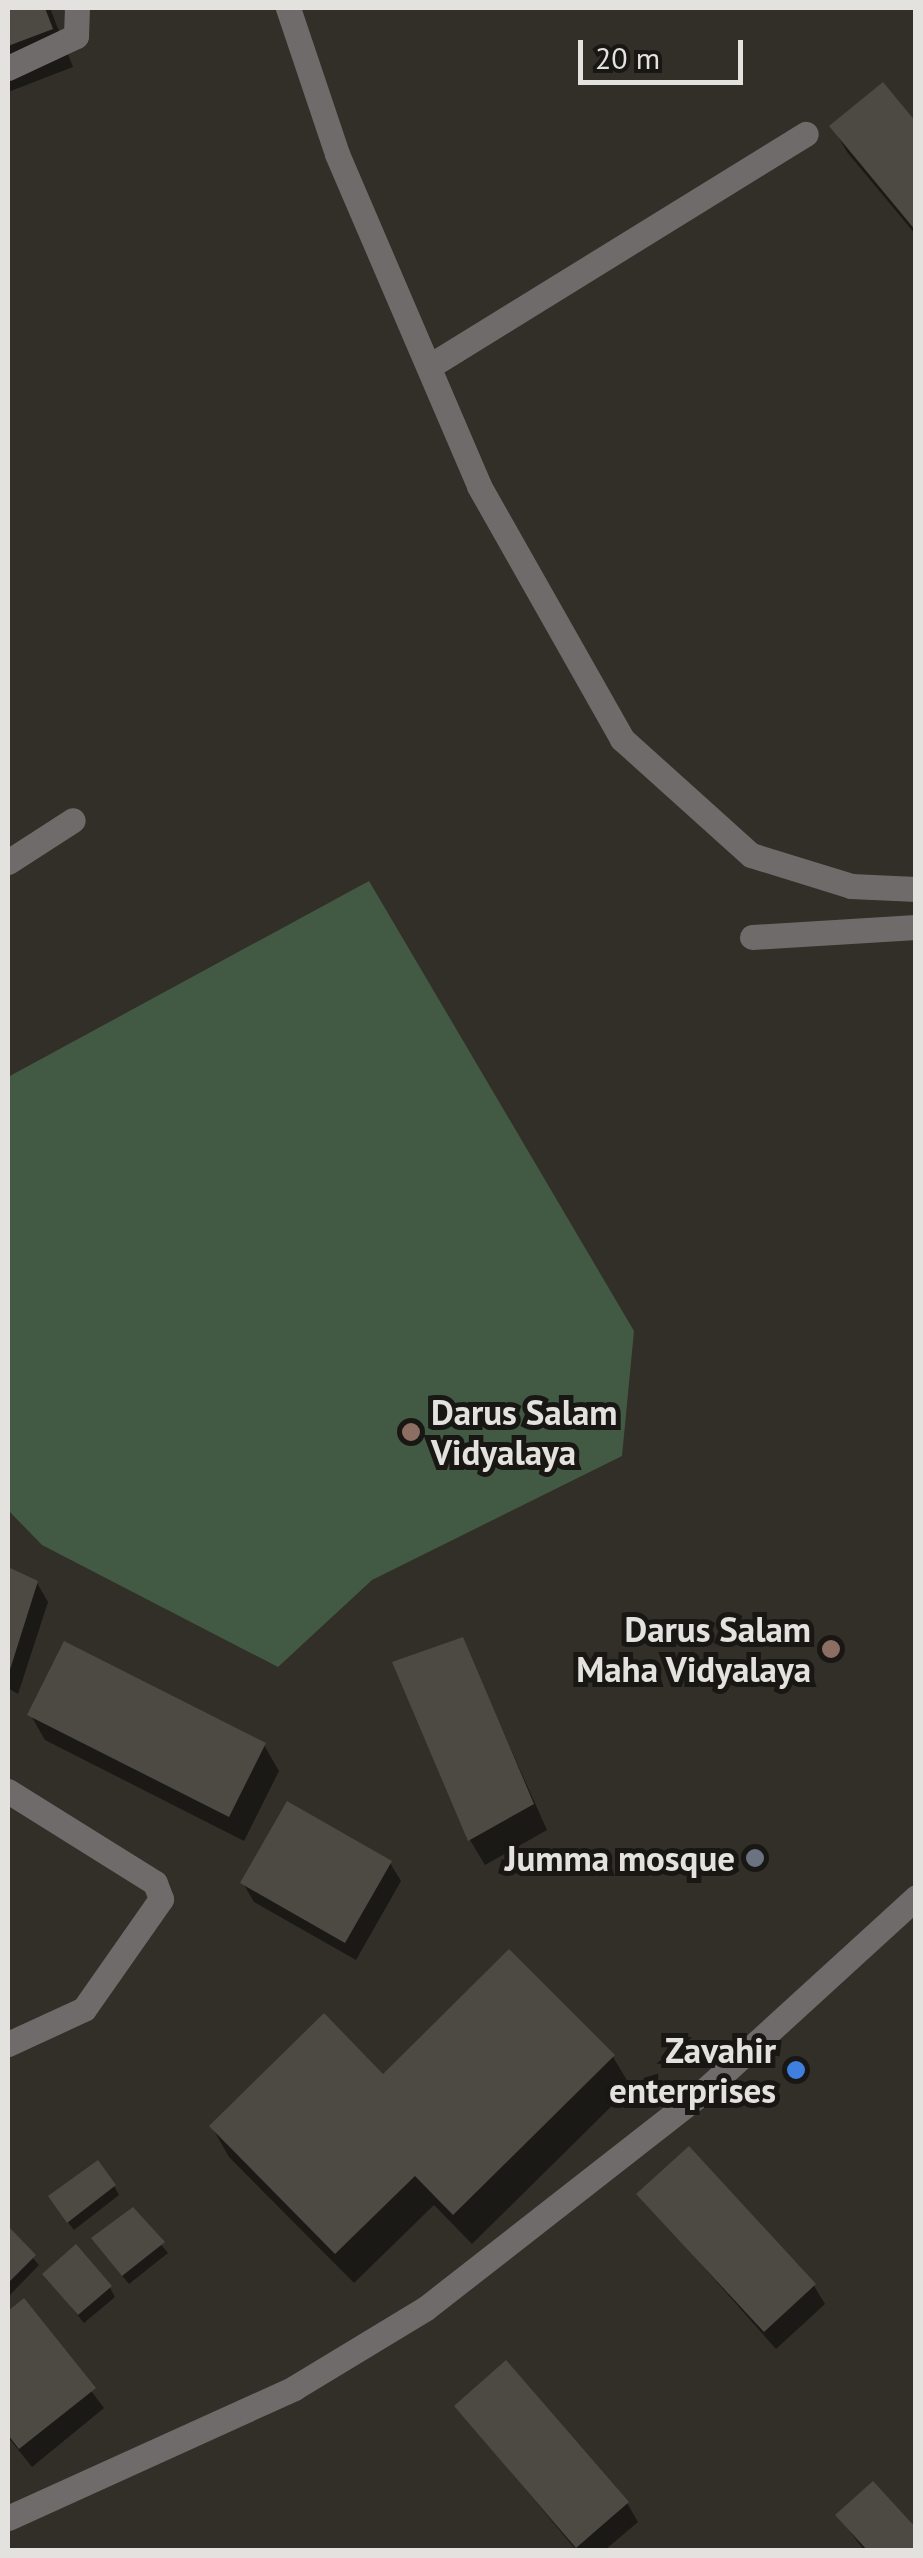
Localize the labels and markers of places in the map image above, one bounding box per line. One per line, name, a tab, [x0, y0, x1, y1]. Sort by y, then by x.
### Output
place label: Darus Salam Vidyalaya	[431, 1391, 617, 1473]
marker: Darus Salam Vidyalaya	[400, 1421, 422, 1443]
place label: Darus Salam Maha Vidyalaya	[575, 1608, 811, 1690]
marker: Darus Salam Maha Vidyalaya	[820, 1638, 842, 1660]
place label: Jumma mosque	[505, 1837, 735, 1879]
marker: Jumma mosque	[744, 1847, 766, 1869]
place label: Zavahir enterprises	[609, 2029, 776, 2111]
marker: Zavahir enterprises	[785, 2059, 807, 2081]

